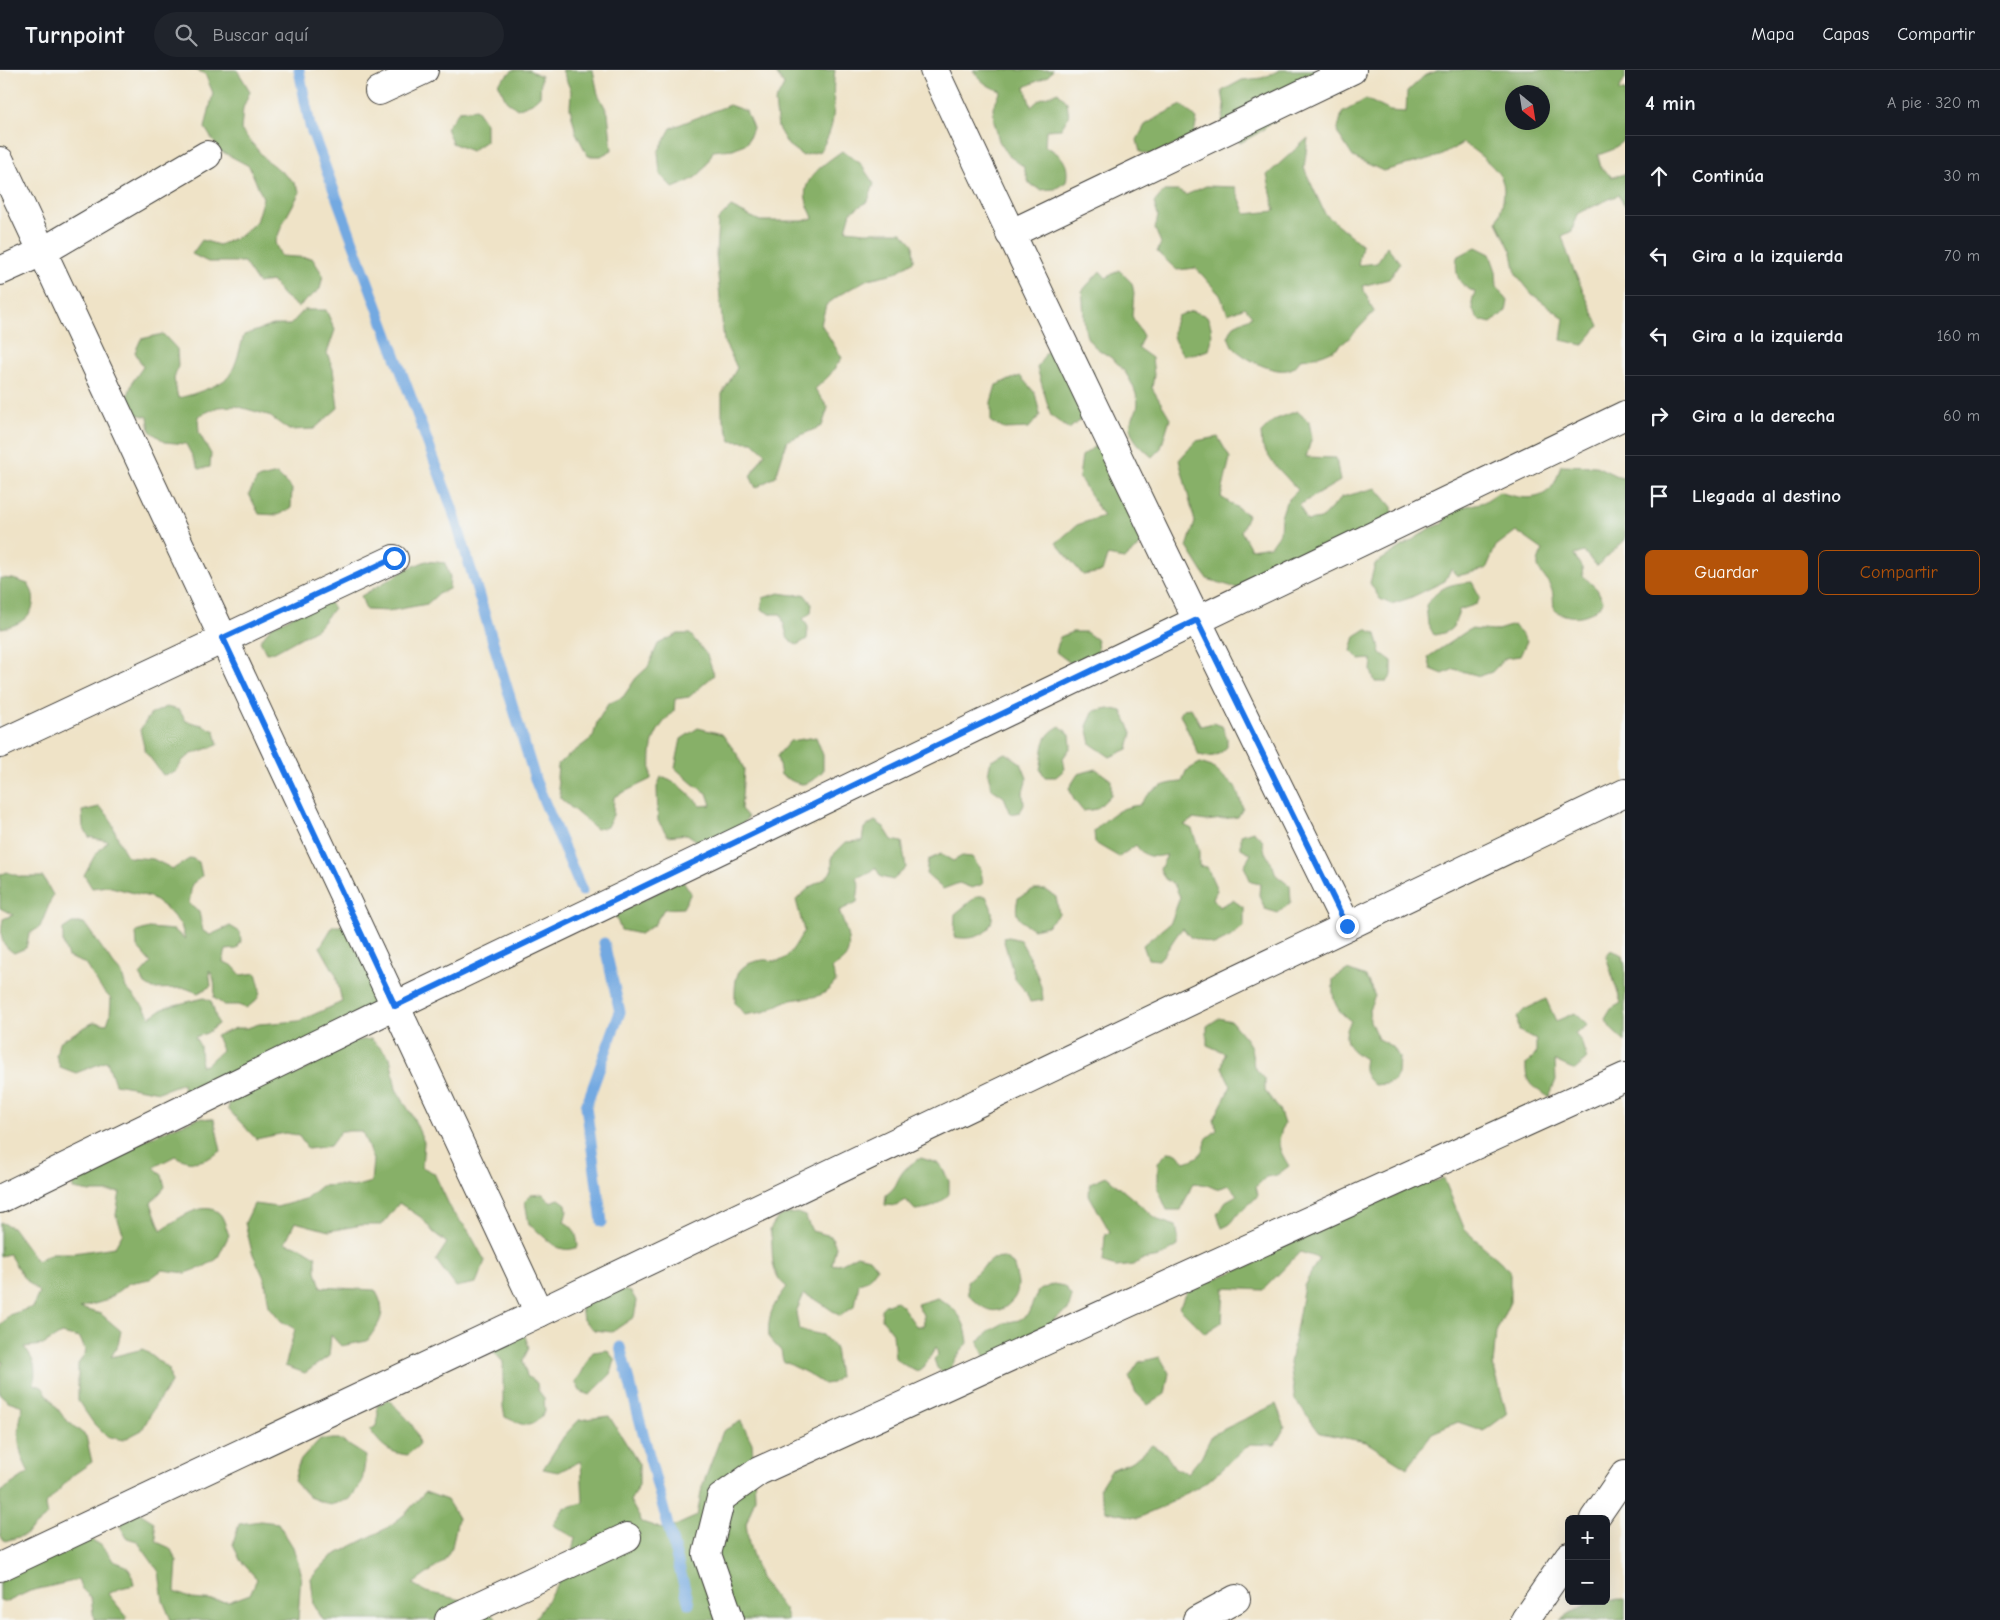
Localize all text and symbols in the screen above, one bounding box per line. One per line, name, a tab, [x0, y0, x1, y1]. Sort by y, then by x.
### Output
search box	[154, 12, 504, 57]
text: Turnpoint	[25, 21, 124, 49]
icon: search	[172, 21, 200, 49]
text: Buscar aquí	[212, 24, 308, 46]
text: Mapa	[1751, 24, 1794, 45]
text: Capas	[1822, 24, 1869, 45]
text: Compartir	[1897, 24, 1975, 45]
north arrow	[1505, 85, 1550, 130]
text: 4 min	[1645, 91, 1696, 115]
text: A pie · 320 m	[1887, 94, 1980, 112]
icon: ahead	[1645, 162, 1673, 190]
text: Continúa	[1692, 165, 1764, 187]
text: 30 m	[1944, 167, 1980, 185]
icon: left	[1645, 242, 1673, 270]
text: Gira a la izquierda	[1692, 245, 1843, 267]
text: 70 m	[1944, 247, 1980, 265]
icon: left	[1645, 322, 1673, 350]
text: Gira a la izquierda	[1692, 325, 1843, 347]
text: 160 m	[1937, 327, 1980, 345]
icon: right	[1645, 402, 1673, 430]
text: Gira a la derecha	[1692, 405, 1835, 427]
text: 60 m	[1943, 407, 1980, 425]
icon: arrive	[1645, 482, 1673, 510]
text: Llegada al destino	[1692, 485, 1841, 507]
route start	[383, 547, 406, 570]
button: Guardar	[1645, 550, 1808, 595]
button: Compartir	[1818, 550, 1980, 595]
route end	[1336, 915, 1359, 938]
map controls	[1565, 1515, 1610, 1605]
button: +	[1565, 1515, 1610, 1560]
button: −	[1565, 1560, 1610, 1605]

